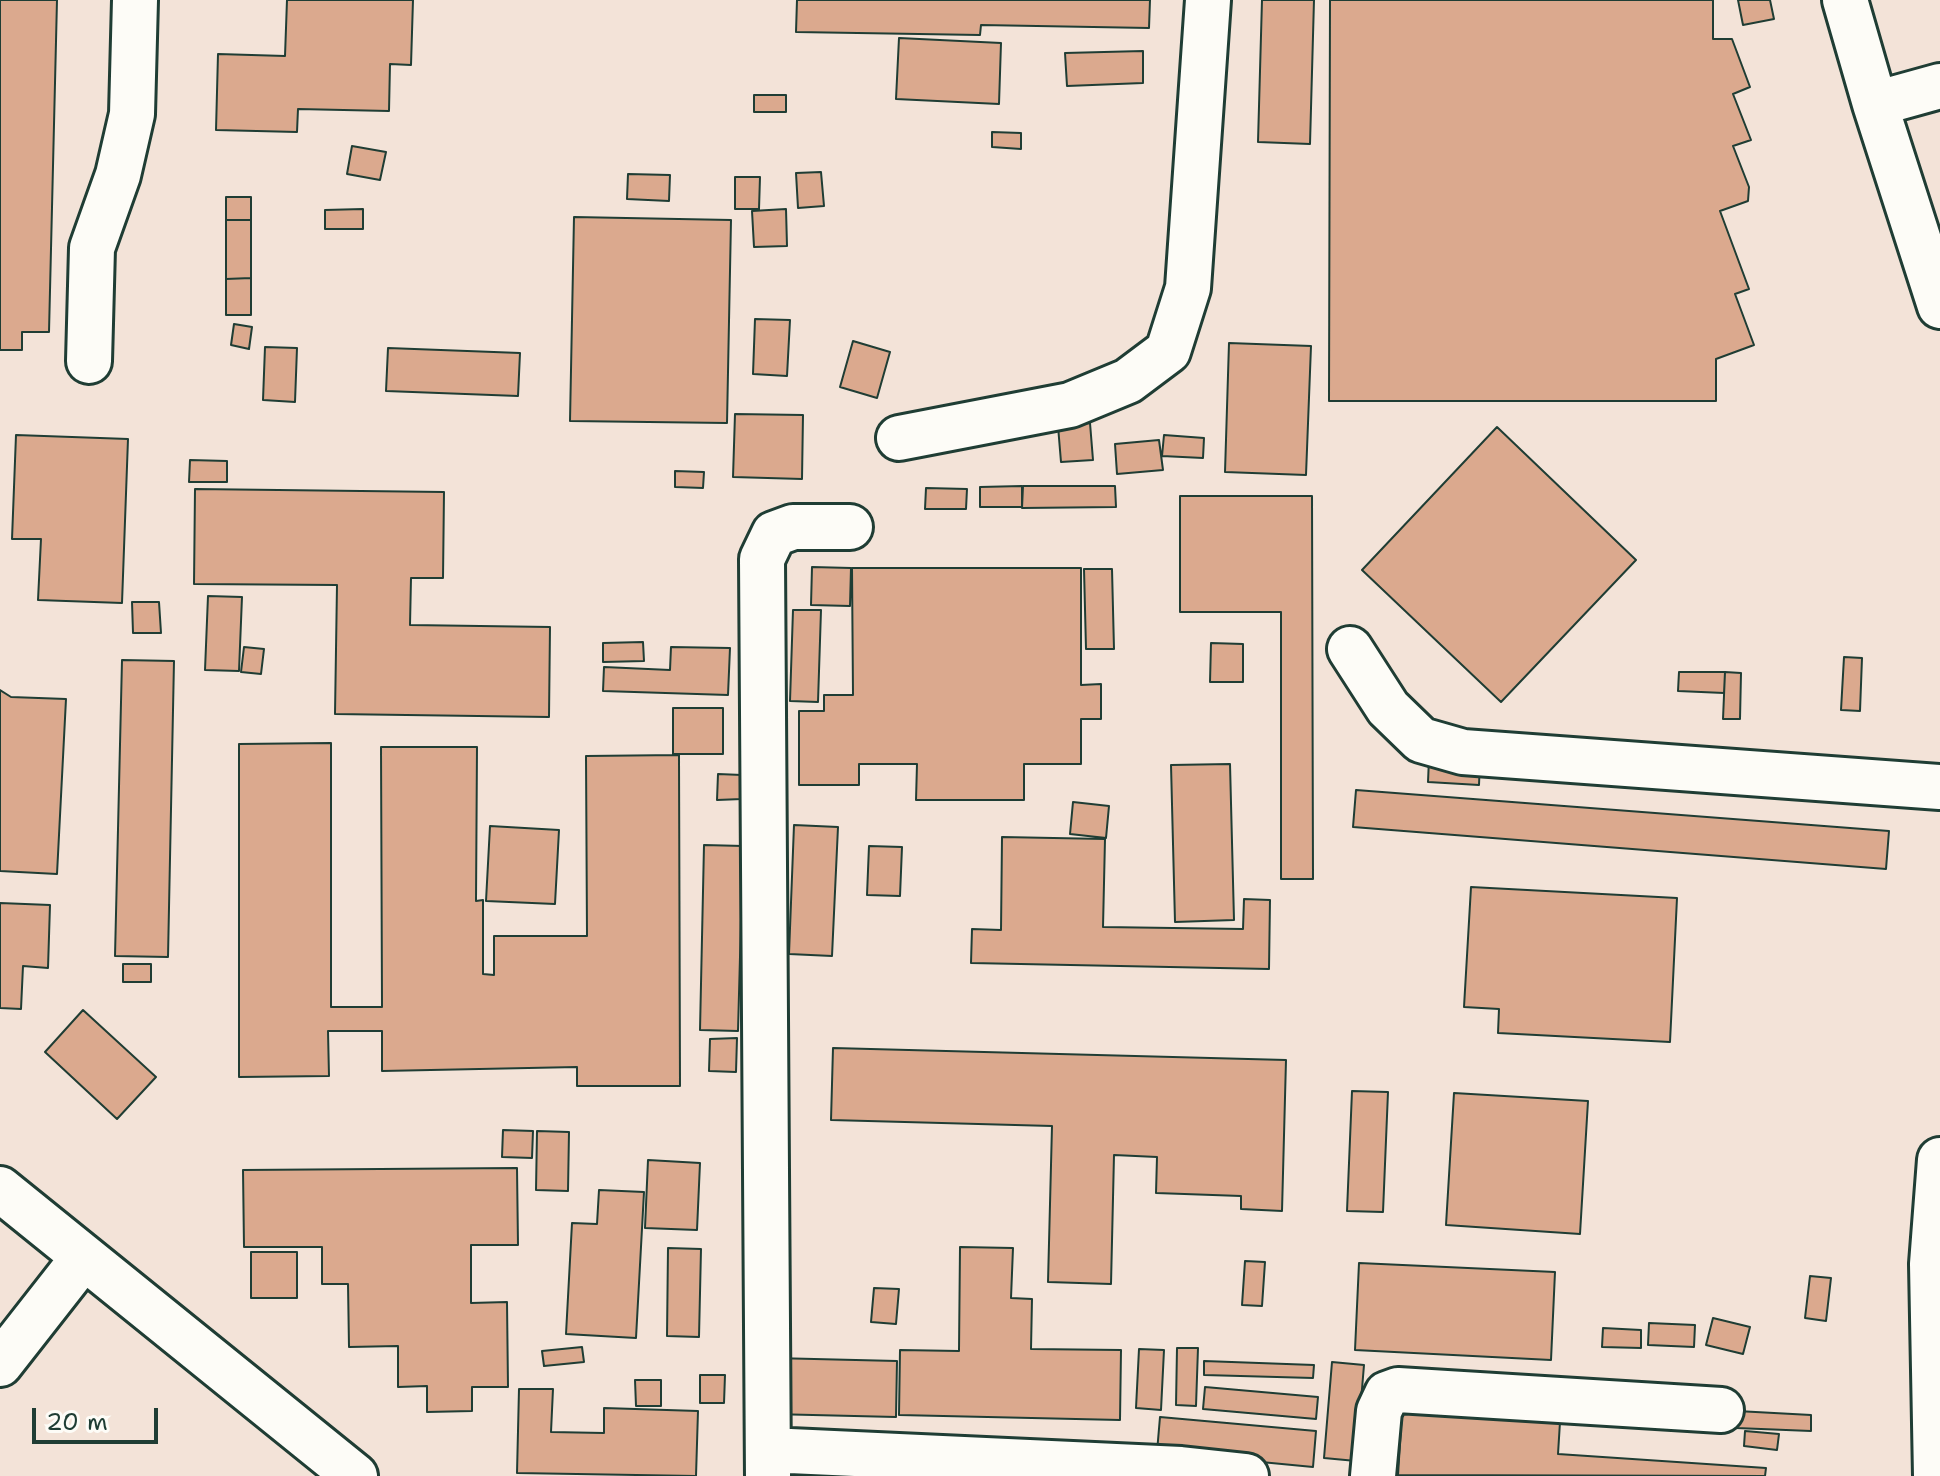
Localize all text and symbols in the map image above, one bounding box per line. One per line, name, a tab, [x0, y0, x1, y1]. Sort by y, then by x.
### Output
scale bar	[36, 1392, 162, 1442]
text: 20 m	[46, 1406, 108, 1438]

